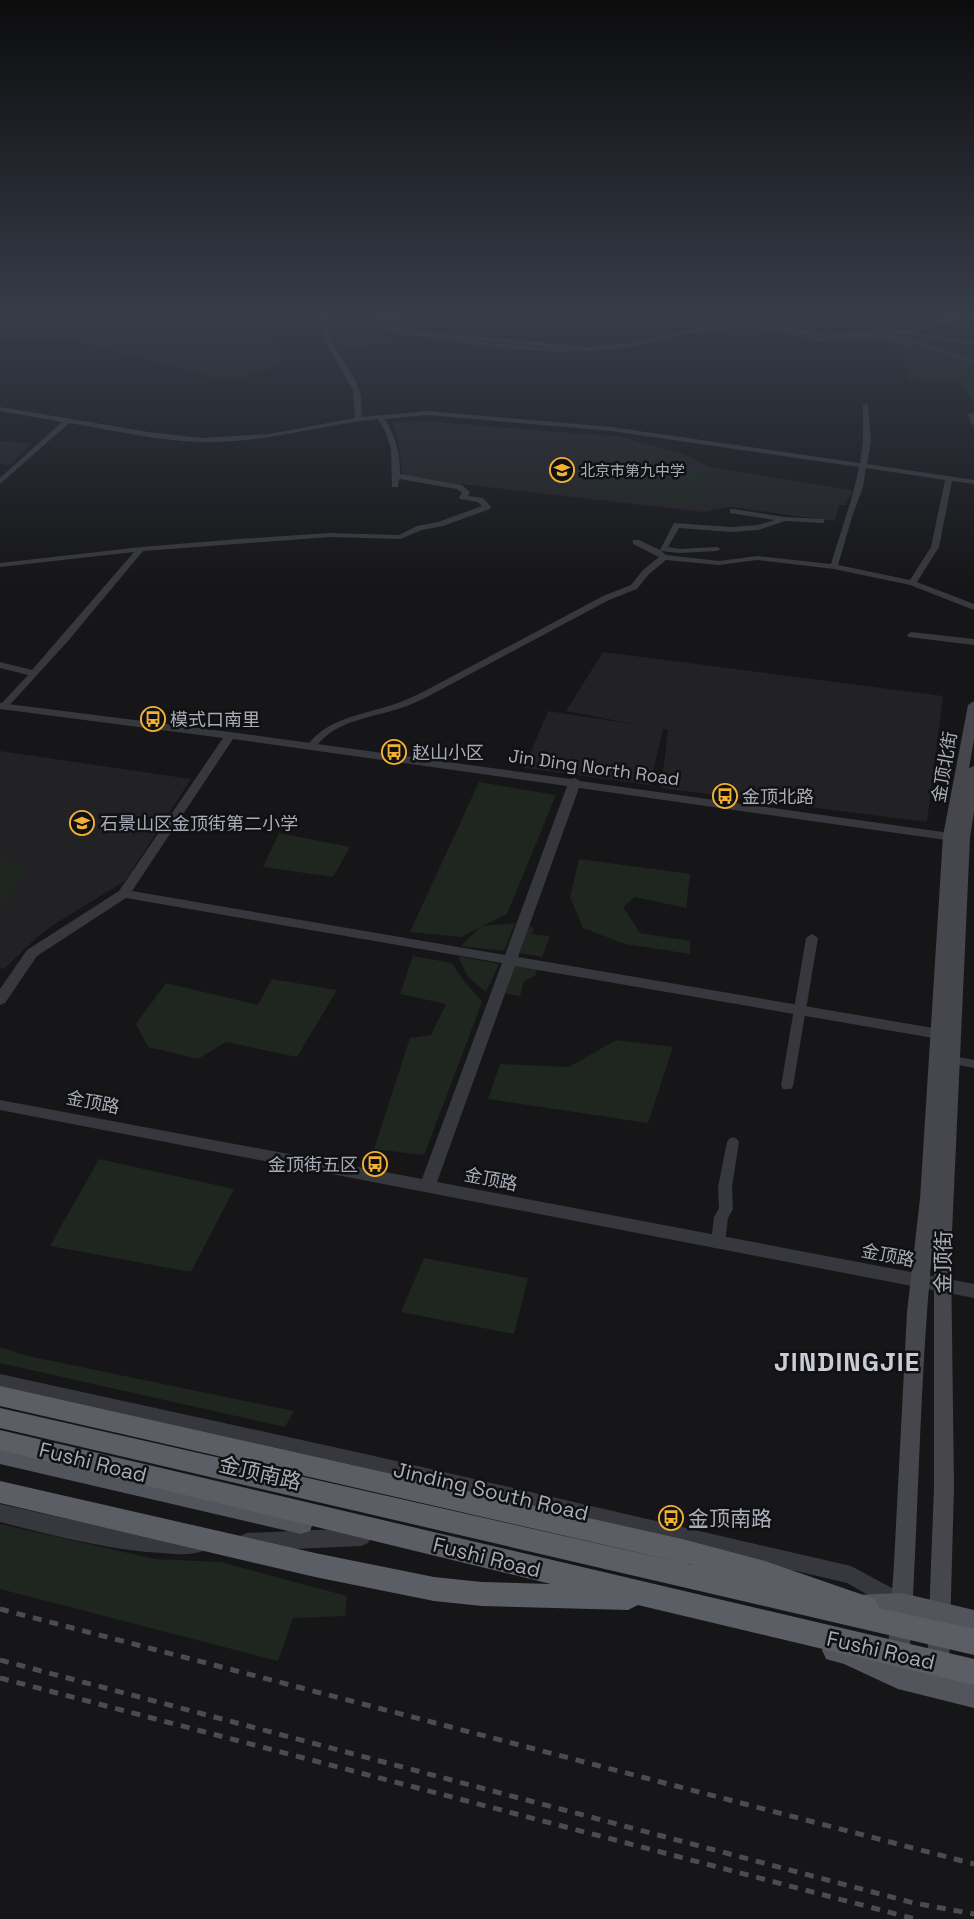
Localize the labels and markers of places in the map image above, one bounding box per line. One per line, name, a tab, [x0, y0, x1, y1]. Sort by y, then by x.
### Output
school or university icon: 北京市第九中学	[549, 457, 575, 483]
place label: 北京市第九中学	[580, 461, 685, 480]
bus stop icon: 模式口南里	[140, 706, 166, 732]
place label: 模式口南里	[170, 708, 260, 731]
bus stop icon: 赵山小区	[381, 739, 407, 765]
place label: 赵山小区	[412, 741, 484, 764]
bus stop icon: 金顶北路	[712, 783, 738, 809]
place label: 金顶北路	[742, 785, 814, 808]
school or university icon: 石景山区金顶街第二小学	[69, 810, 95, 836]
place label: 石景山区金顶街第二小学	[100, 812, 298, 835]
bus stop icon: 金顶街五区	[362, 1151, 388, 1177]
place label: 金顶街五区	[268, 1153, 358, 1176]
bus stop icon: 金顶南路	[658, 1505, 684, 1531]
place label: 金顶南路	[688, 1505, 772, 1532]

